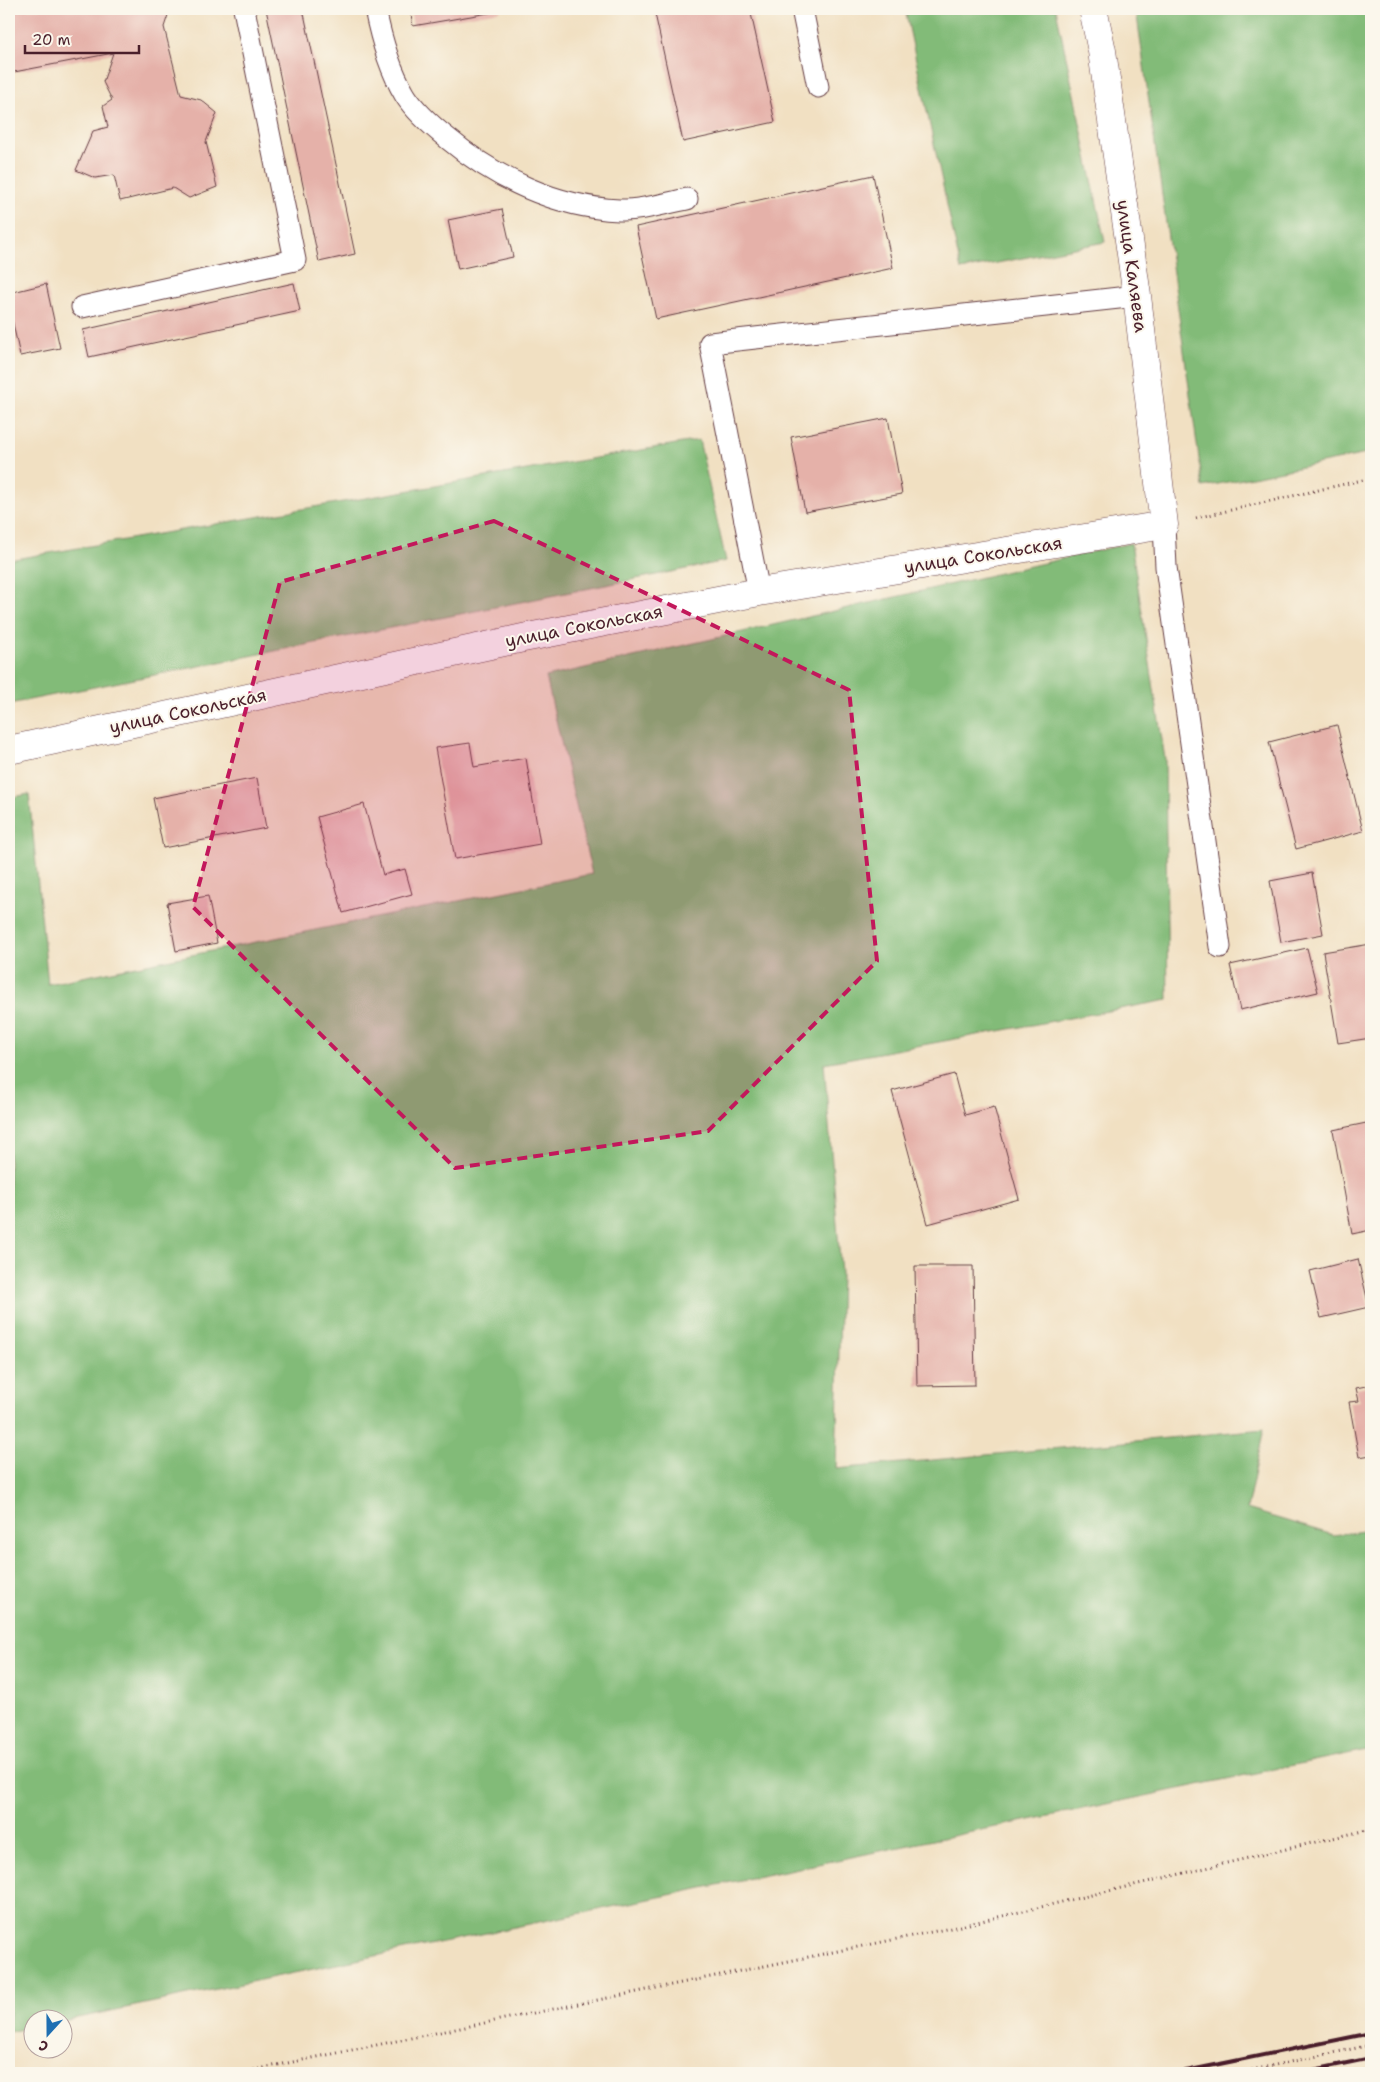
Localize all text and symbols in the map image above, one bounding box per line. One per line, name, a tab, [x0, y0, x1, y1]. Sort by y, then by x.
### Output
scale bar	[25, 22, 139, 54]
text: 20 m	[32, 30, 71, 50]
street label: улица Каляева	[1111, 198, 1153, 334]
street label: улица Сокольская	[902, 531, 1064, 579]
street label: улица Сокольская	[503, 599, 665, 653]
street label: улица Сокольская	[107, 683, 269, 739]
north arrow	[22, 2010, 72, 2060]
text: С	[36, 2036, 51, 2056]

